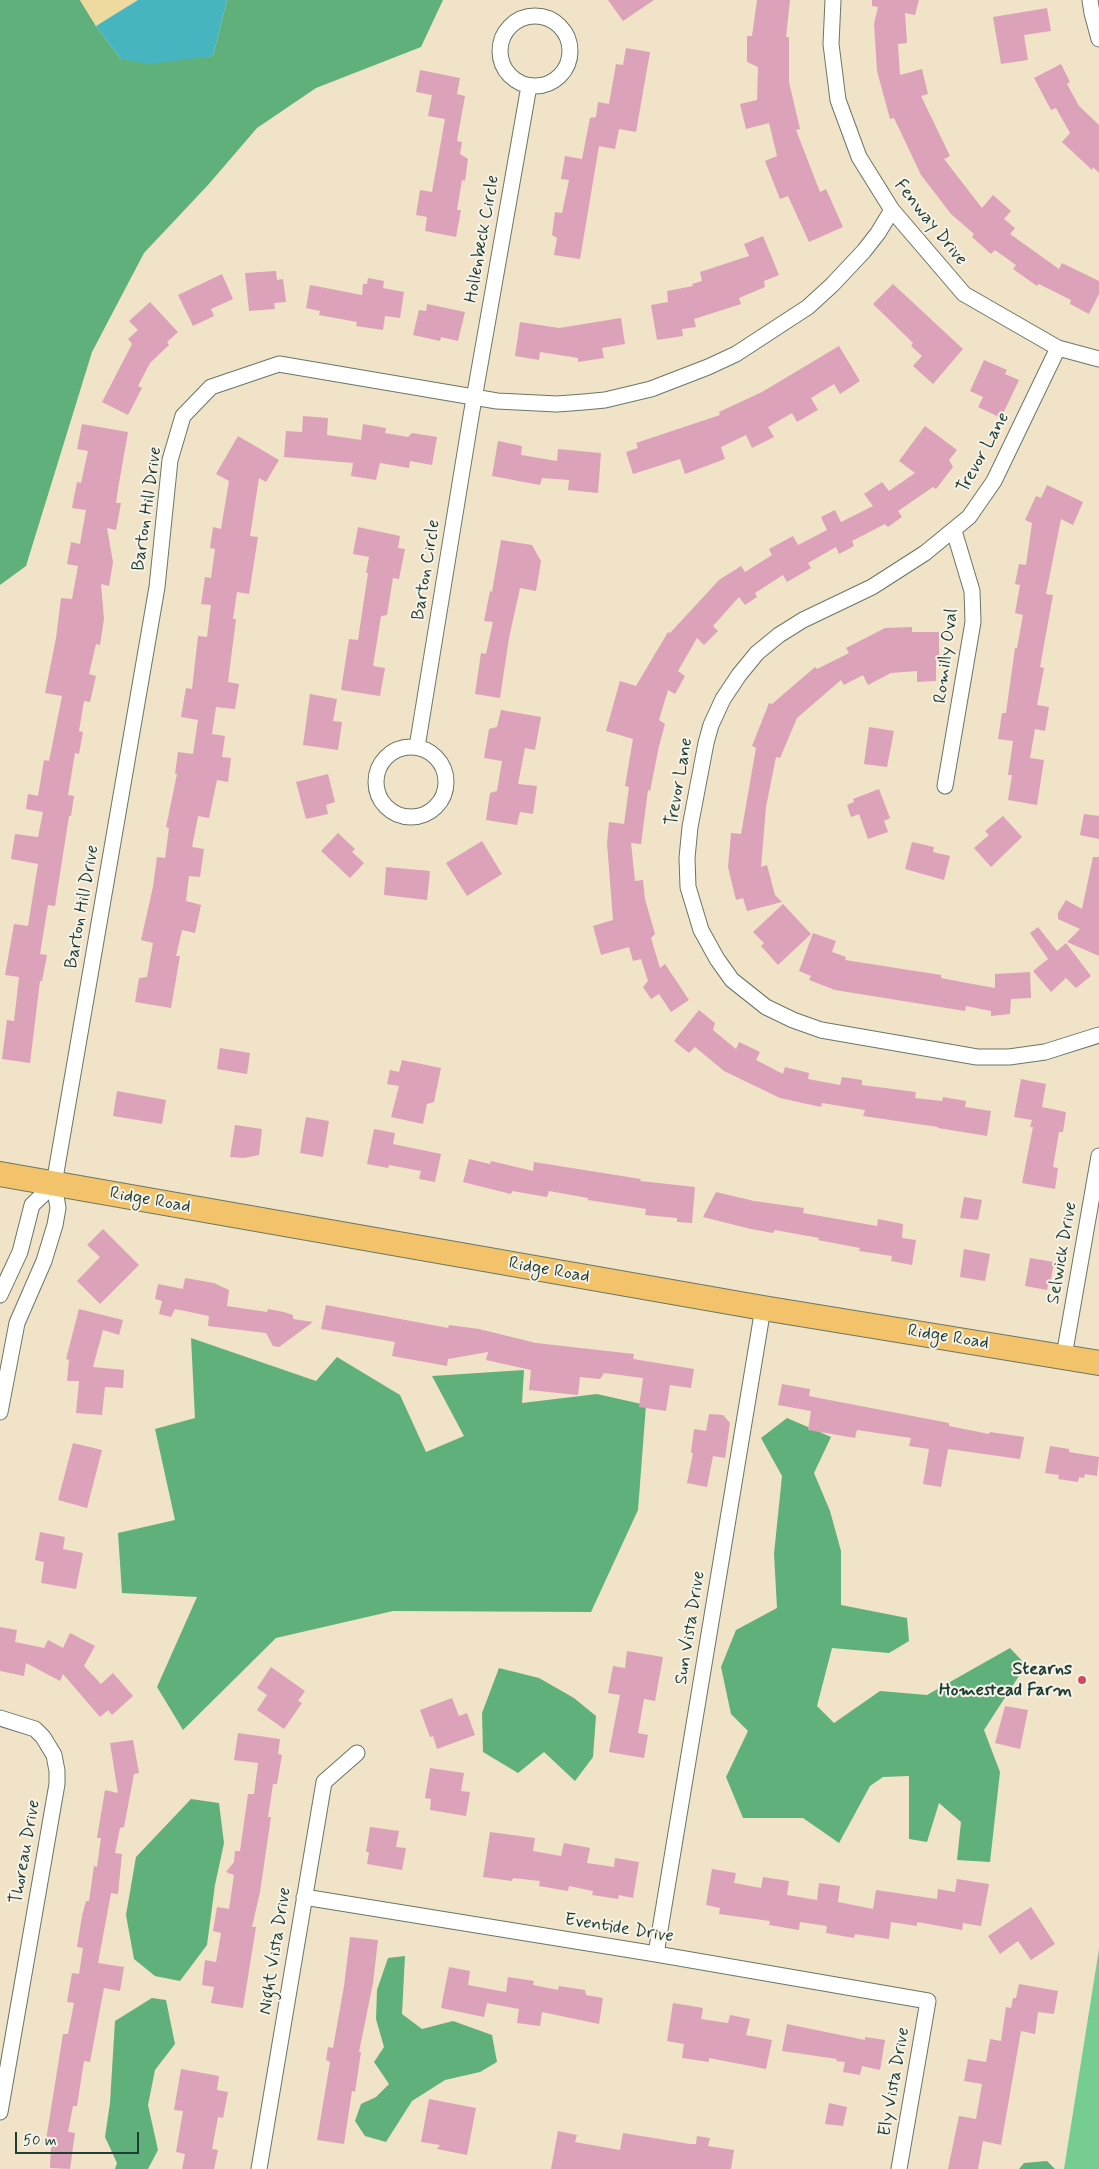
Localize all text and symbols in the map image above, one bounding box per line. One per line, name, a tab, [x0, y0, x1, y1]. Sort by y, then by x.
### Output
street label: Hollenbeck Circle	[461, 173, 505, 305]
street label: Fenway Drive	[889, 176, 971, 270]
street label: Trevor Lane	[953, 409, 1015, 497]
street label: Barton Hill Drive	[129, 446, 167, 572]
street label: Barton Circle	[408, 518, 446, 622]
street label: Romilly Oval	[930, 607, 964, 705]
street label: Trevor Lane	[662, 736, 698, 828]
street label: Barton Hill Drive	[61, 843, 105, 971]
street label: Ridge Road	[108, 1183, 192, 1219]
street label: Selwick Drive	[1043, 1200, 1083, 1306]
street label: Ridge Road	[507, 1253, 591, 1289]
street label: Ridge Road	[906, 1321, 990, 1355]
street label: Sun Vista Drive	[671, 1570, 711, 1686]
place label: Stearns Homestead Farm	[939, 1659, 1072, 1702]
marker: Stearns Homestead Farm	[1076, 1674, 1088, 1686]
street label: Thoreau Drive	[6, 1798, 46, 1906]
street label: Night Vista Drive	[255, 1886, 297, 2016]
street label: Eventide Drive	[563, 1910, 675, 1948]
street label: Ely Vista Drive	[875, 2026, 915, 2138]
scale bar	[18, 2122, 141, 2154]
text: 50 m	[23, 2131, 57, 2151]

